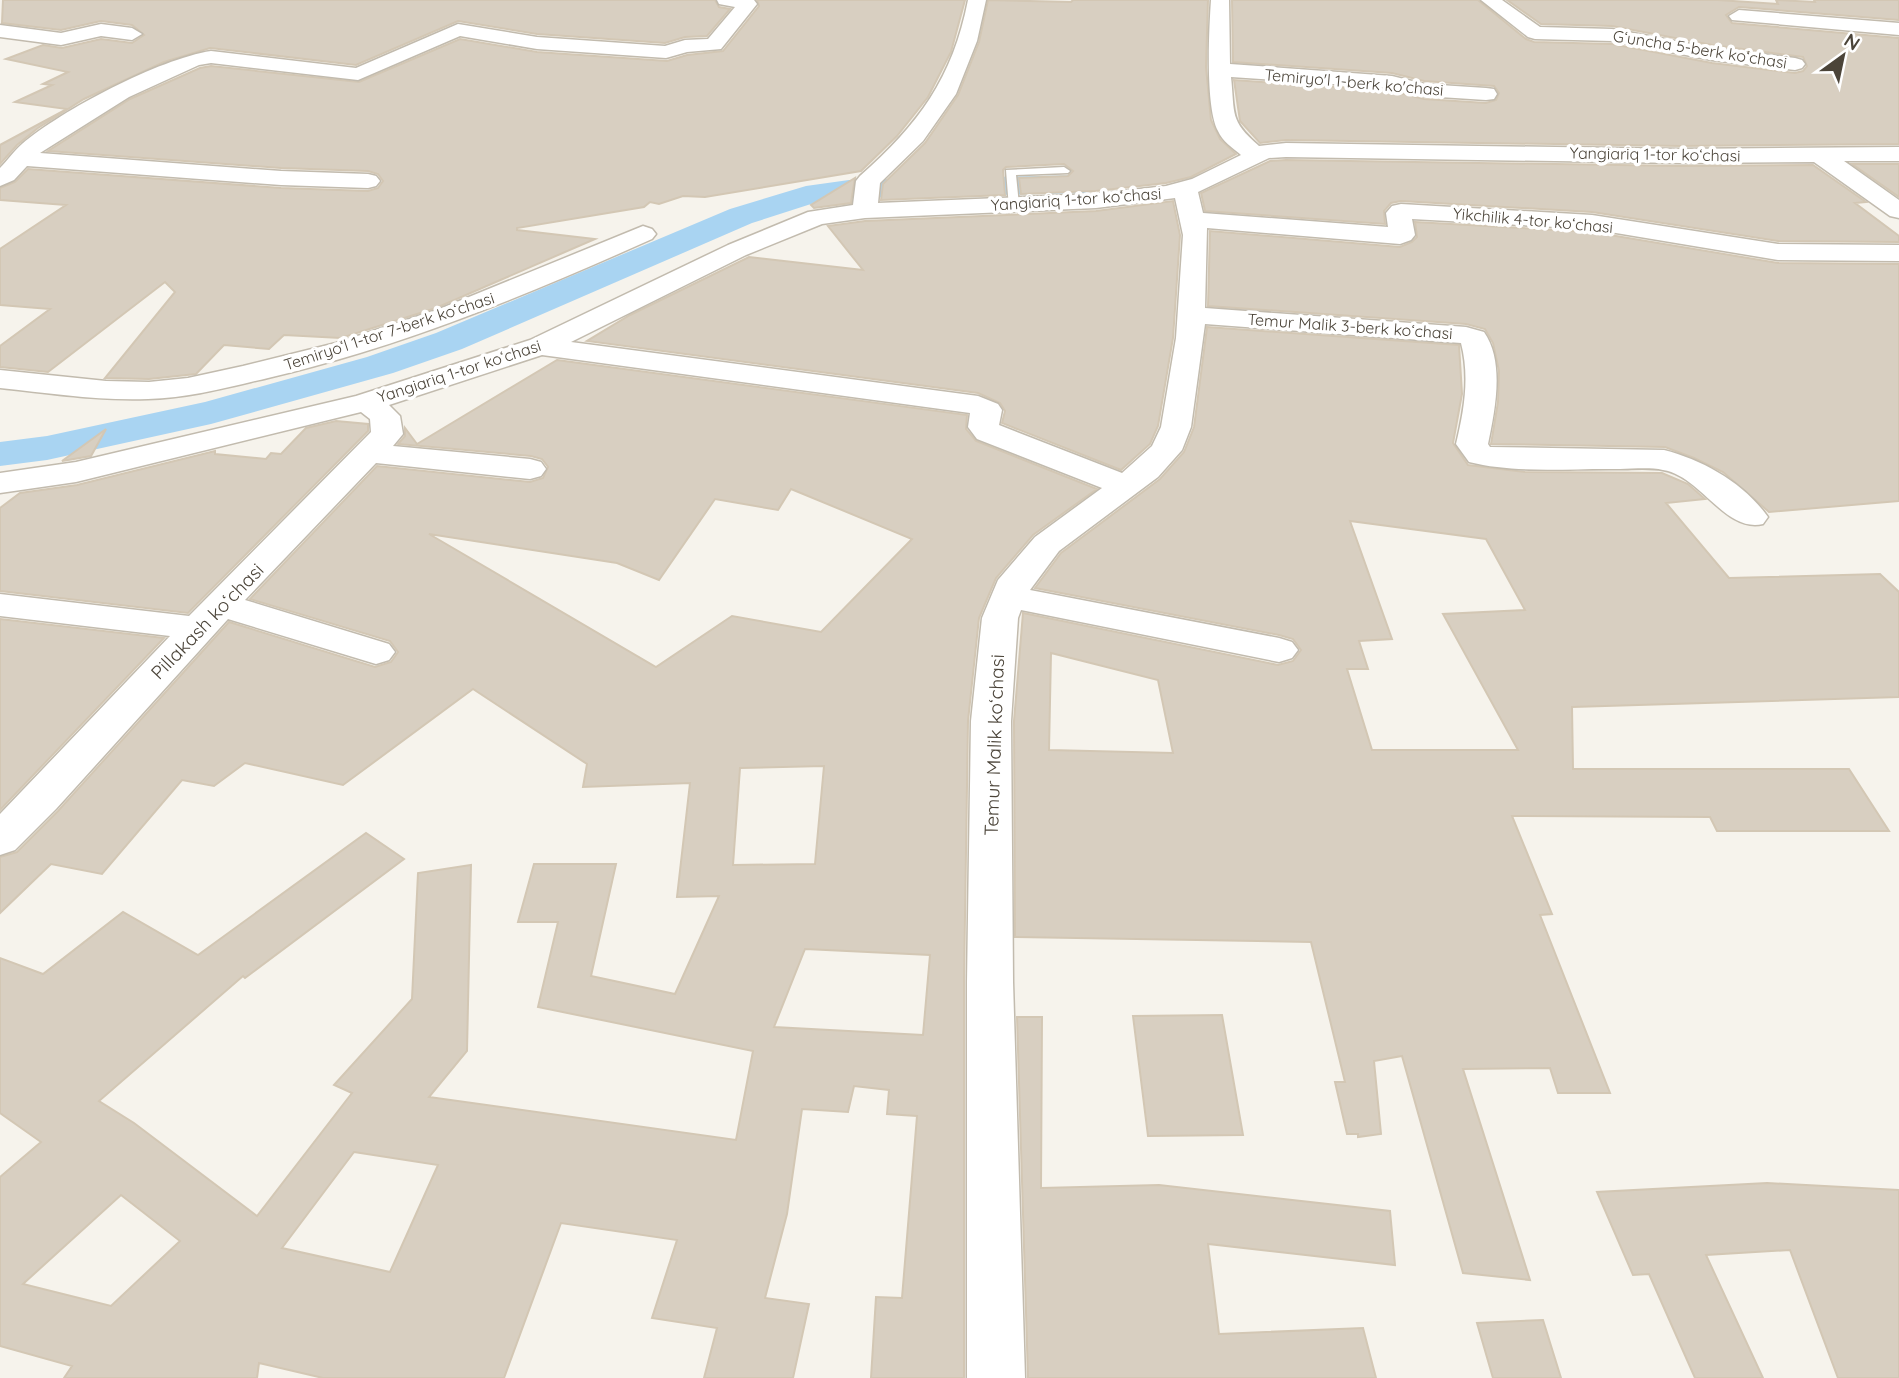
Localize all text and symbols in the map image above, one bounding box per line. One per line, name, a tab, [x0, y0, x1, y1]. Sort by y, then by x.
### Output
north arrow	[1808, 21, 1878, 91]
street label: Gʻuncha 5-berk koʻchasi	[1612, 25, 1788, 73]
text: N	[1840, 28, 1865, 56]
street label: Temiryoʼl 1-berk koʼchasi	[1264, 64, 1444, 100]
street label: Yangiariq 1-tor koʻchasi	[1569, 143, 1741, 165]
street label: Yangiariq 1-tor koʻchasi	[990, 183, 1162, 215]
street label: Yikchilik 4-tor koʻchasi	[1452, 203, 1614, 237]
street label: Temiryoʻl 1-tor 7-berk koʻchasi	[281, 288, 497, 374]
street label: Temur Malik 3-berk koʻchasi	[1247, 309, 1453, 343]
street label: Yangiariq 1-tor koʻchasi	[375, 335, 543, 407]
street label: Pillakash koʻchasi	[145, 558, 269, 684]
street label: Temur Malik koʻchasi	[979, 654, 1009, 836]

